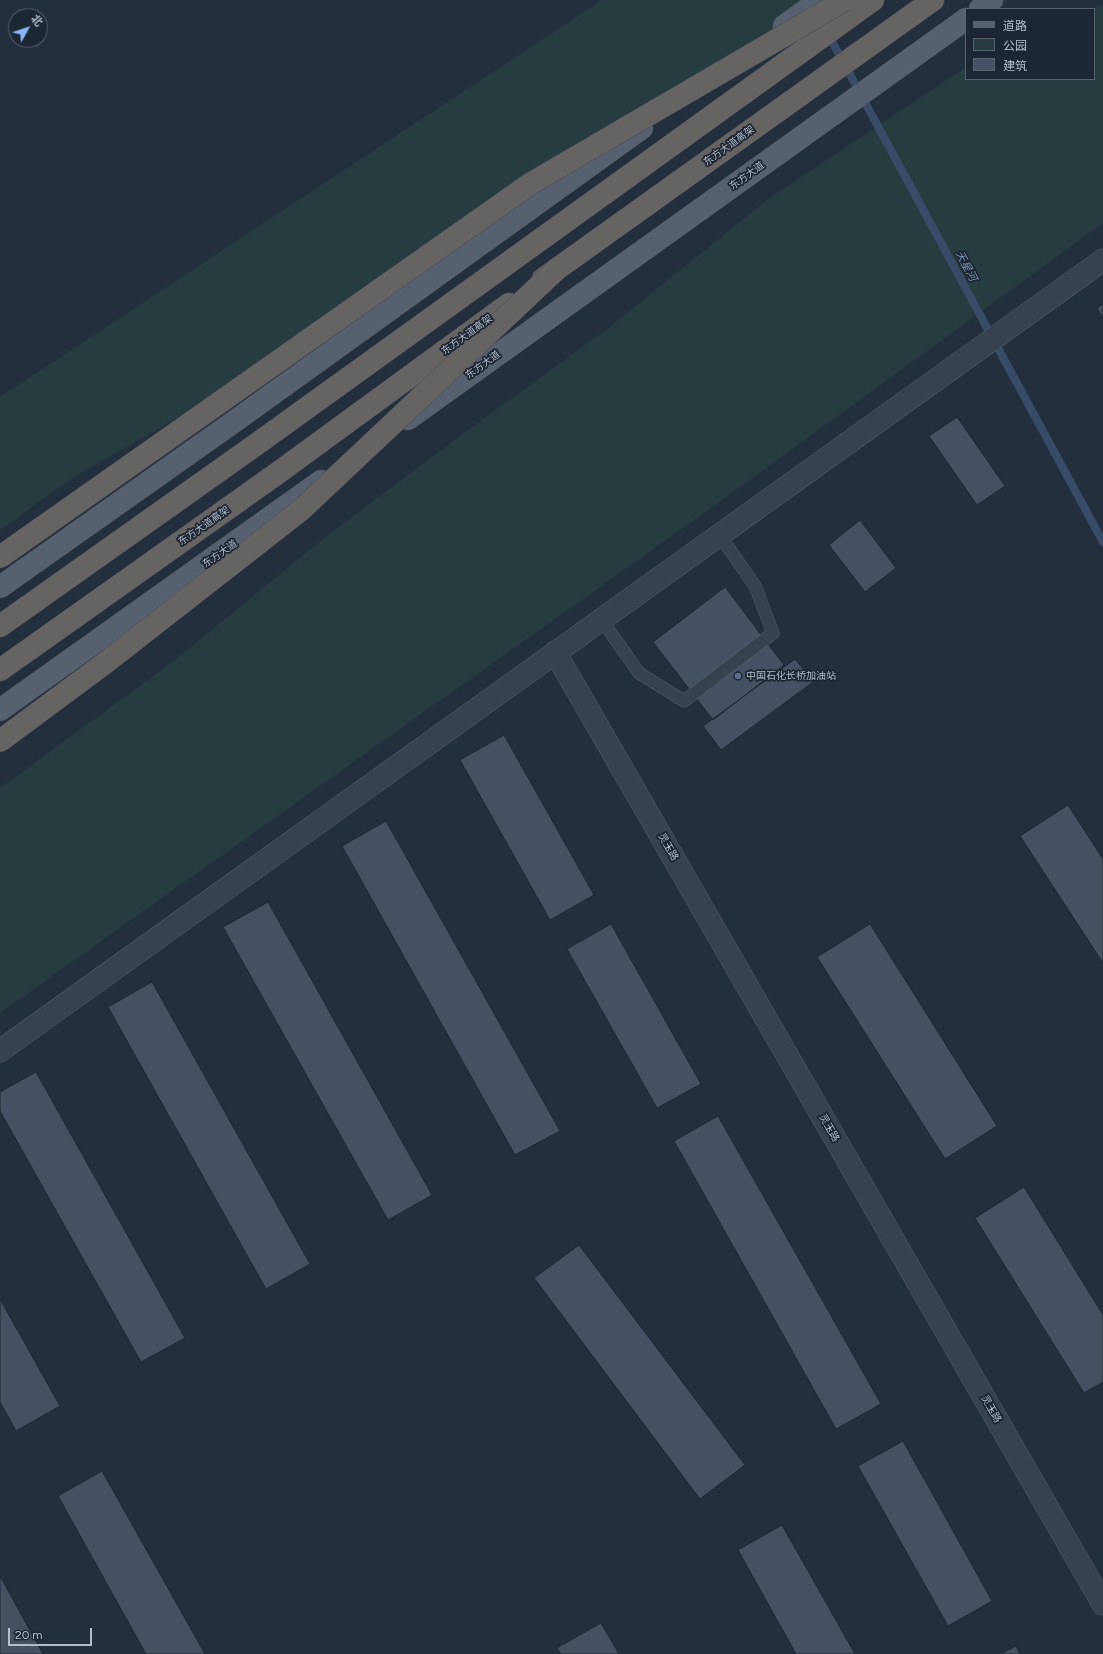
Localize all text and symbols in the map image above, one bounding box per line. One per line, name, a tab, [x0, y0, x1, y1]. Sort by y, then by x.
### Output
north arrow	[8, 8, 48, 48]
legend	[965, 8, 1095, 80]
text: 北	[28, 12, 45, 29]
text: 道路	[1003, 19, 1027, 33]
text: 公园	[1003, 39, 1027, 53]
text: 建筑	[1003, 59, 1027, 73]
street label: 东方大道高架	[701, 124, 757, 168]
street label: 东方大道	[727, 159, 767, 193]
water label: 天星河	[952, 248, 980, 284]
street label: 东方大道高架	[439, 313, 495, 357]
street label: 东方大道	[463, 348, 503, 382]
street label: 东方大道高架	[176, 504, 232, 548]
street label: 东方大道	[200, 538, 240, 570]
place label: 中国石化长桥加油站	[746, 670, 836, 682]
marker: 中国石化长桥加油站	[733, 671, 743, 681]
street label: 灵玉路	[655, 831, 681, 863]
street label: 灵玉路	[816, 1112, 842, 1144]
street label: 灵玉路	[978, 1393, 1004, 1425]
scale bar	[10, 1620, 94, 1646]
text: 20 m	[15, 1628, 43, 1642]

